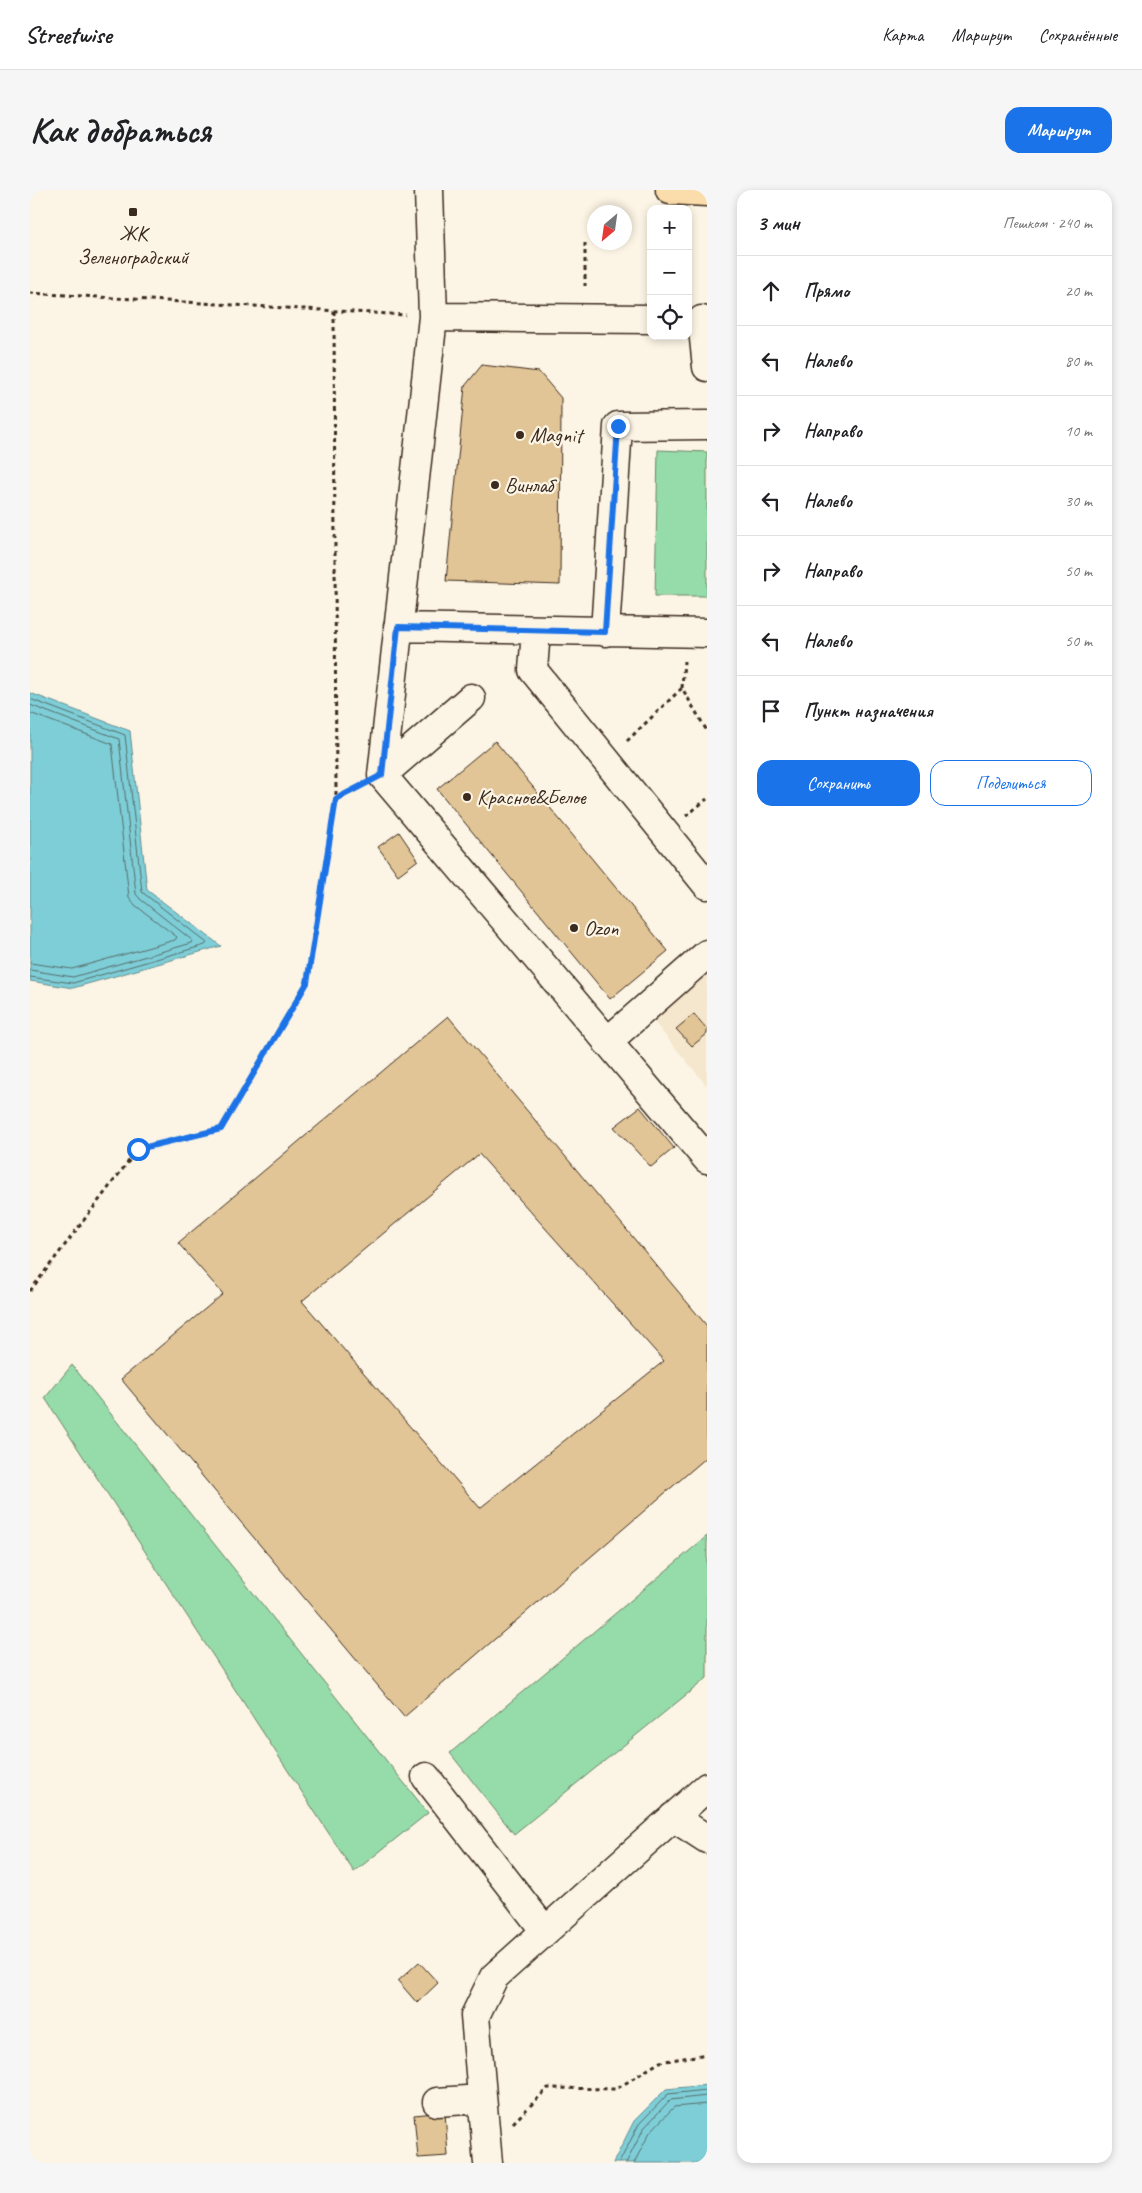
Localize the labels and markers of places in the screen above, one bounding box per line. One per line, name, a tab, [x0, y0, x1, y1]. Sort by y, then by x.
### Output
marker: ЖК Зеленоградский	[127, 206, 139, 218]
place label: ЖК Зеленоградский	[77, 220, 190, 270]
place label: Magnit	[530, 422, 585, 448]
marker: Magnit	[514, 429, 526, 441]
place label: Винлаб	[505, 472, 558, 498]
marker: Винлаб	[489, 479, 501, 491]
place label: Красное&Белое	[477, 784, 587, 810]
marker: Красное&Белое	[461, 791, 473, 803]
place label: Ozon	[584, 915, 619, 941]
marker: Ozon	[568, 922, 580, 934]

